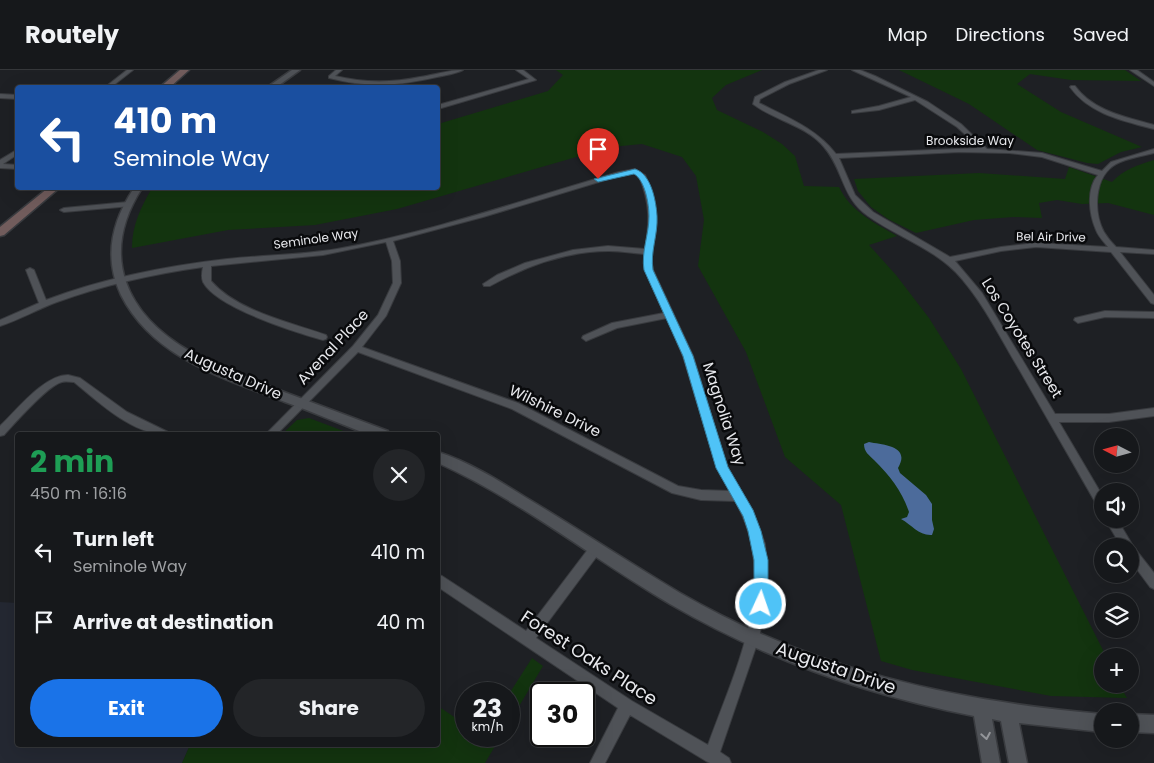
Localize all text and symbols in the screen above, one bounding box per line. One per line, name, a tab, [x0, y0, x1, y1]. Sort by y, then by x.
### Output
text: Routely	[25, 18, 119, 51]
text: Map	[888, 22, 927, 47]
text: Directions	[955, 22, 1045, 47]
text: Saved	[1073, 22, 1129, 47]
text: 410 m	[113, 96, 217, 145]
icon: left	[30, 105, 95, 170]
pin	[577, 128, 619, 179]
street label: Brookside Way	[926, 132, 1014, 149]
icon: arrive	[584, 135, 612, 163]
text: Seminole Way	[113, 143, 269, 174]
street label: Seminole Way	[272, 224, 360, 253]
street label: Bel Air Drive	[1016, 227, 1086, 246]
street label: Los Coyotes Street	[977, 274, 1068, 402]
street label: Avenal Place	[292, 304, 373, 389]
street label: Augusta Drive	[181, 343, 285, 404]
street label: Magnolia Way	[698, 360, 751, 469]
street label: Wilshire Drive	[506, 379, 605, 442]
north arrow	[1094, 428, 1139, 472]
map controls	[1094, 428, 1139, 748]
text: 2 min	[30, 440, 114, 483]
button: close	[373, 449, 425, 501]
text: 450 m · 16:16	[30, 482, 127, 505]
button: sound	[1094, 483, 1139, 528]
text: Turn left	[73, 526, 154, 553]
icon: left	[30, 538, 58, 566]
button: search	[1094, 538, 1139, 583]
text: 410 m	[370, 539, 425, 566]
text: Seminole Way	[73, 555, 187, 578]
position arrow	[734, 577, 786, 629]
button: layers	[1094, 593, 1139, 638]
street label: Forest Oaks Place	[516, 604, 662, 711]
icon: arrive	[30, 608, 58, 636]
text: Arrive at destination	[73, 609, 274, 636]
text: 40 m	[376, 609, 425, 636]
street label: Augusta Drive	[773, 635, 900, 700]
button: +	[1094, 648, 1139, 693]
button: Exit	[30, 679, 223, 737]
button: Share	[233, 679, 425, 737]
speed limit sign: 30	[530, 682, 595, 747]
text: 23	[473, 691, 502, 726]
button: −	[1094, 703, 1139, 748]
text: km/h	[472, 718, 503, 735]
one-way arrow	[980, 732, 990, 741]

